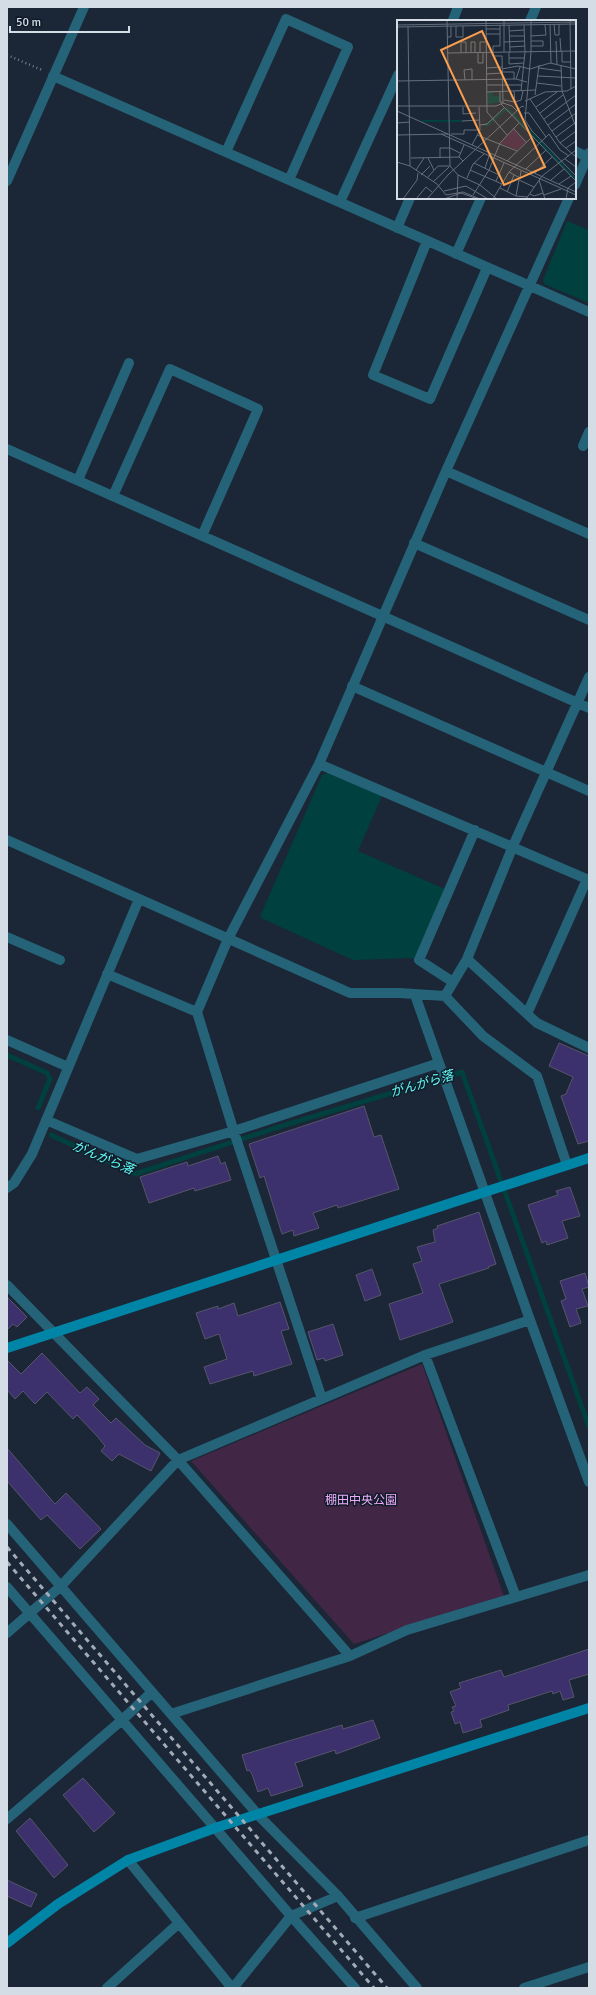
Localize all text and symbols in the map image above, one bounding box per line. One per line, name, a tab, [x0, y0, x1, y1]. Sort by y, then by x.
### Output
scale bar	[10, 8, 129, 34]
text: 50 m	[16, 15, 41, 30]
inset map	[397, 20, 576, 199]
water label: がんがら落	[389, 1067, 457, 1101]
water label: がんがら落	[70, 1138, 138, 1179]
park label: 棚田中央公園	[325, 1493, 397, 1508]

